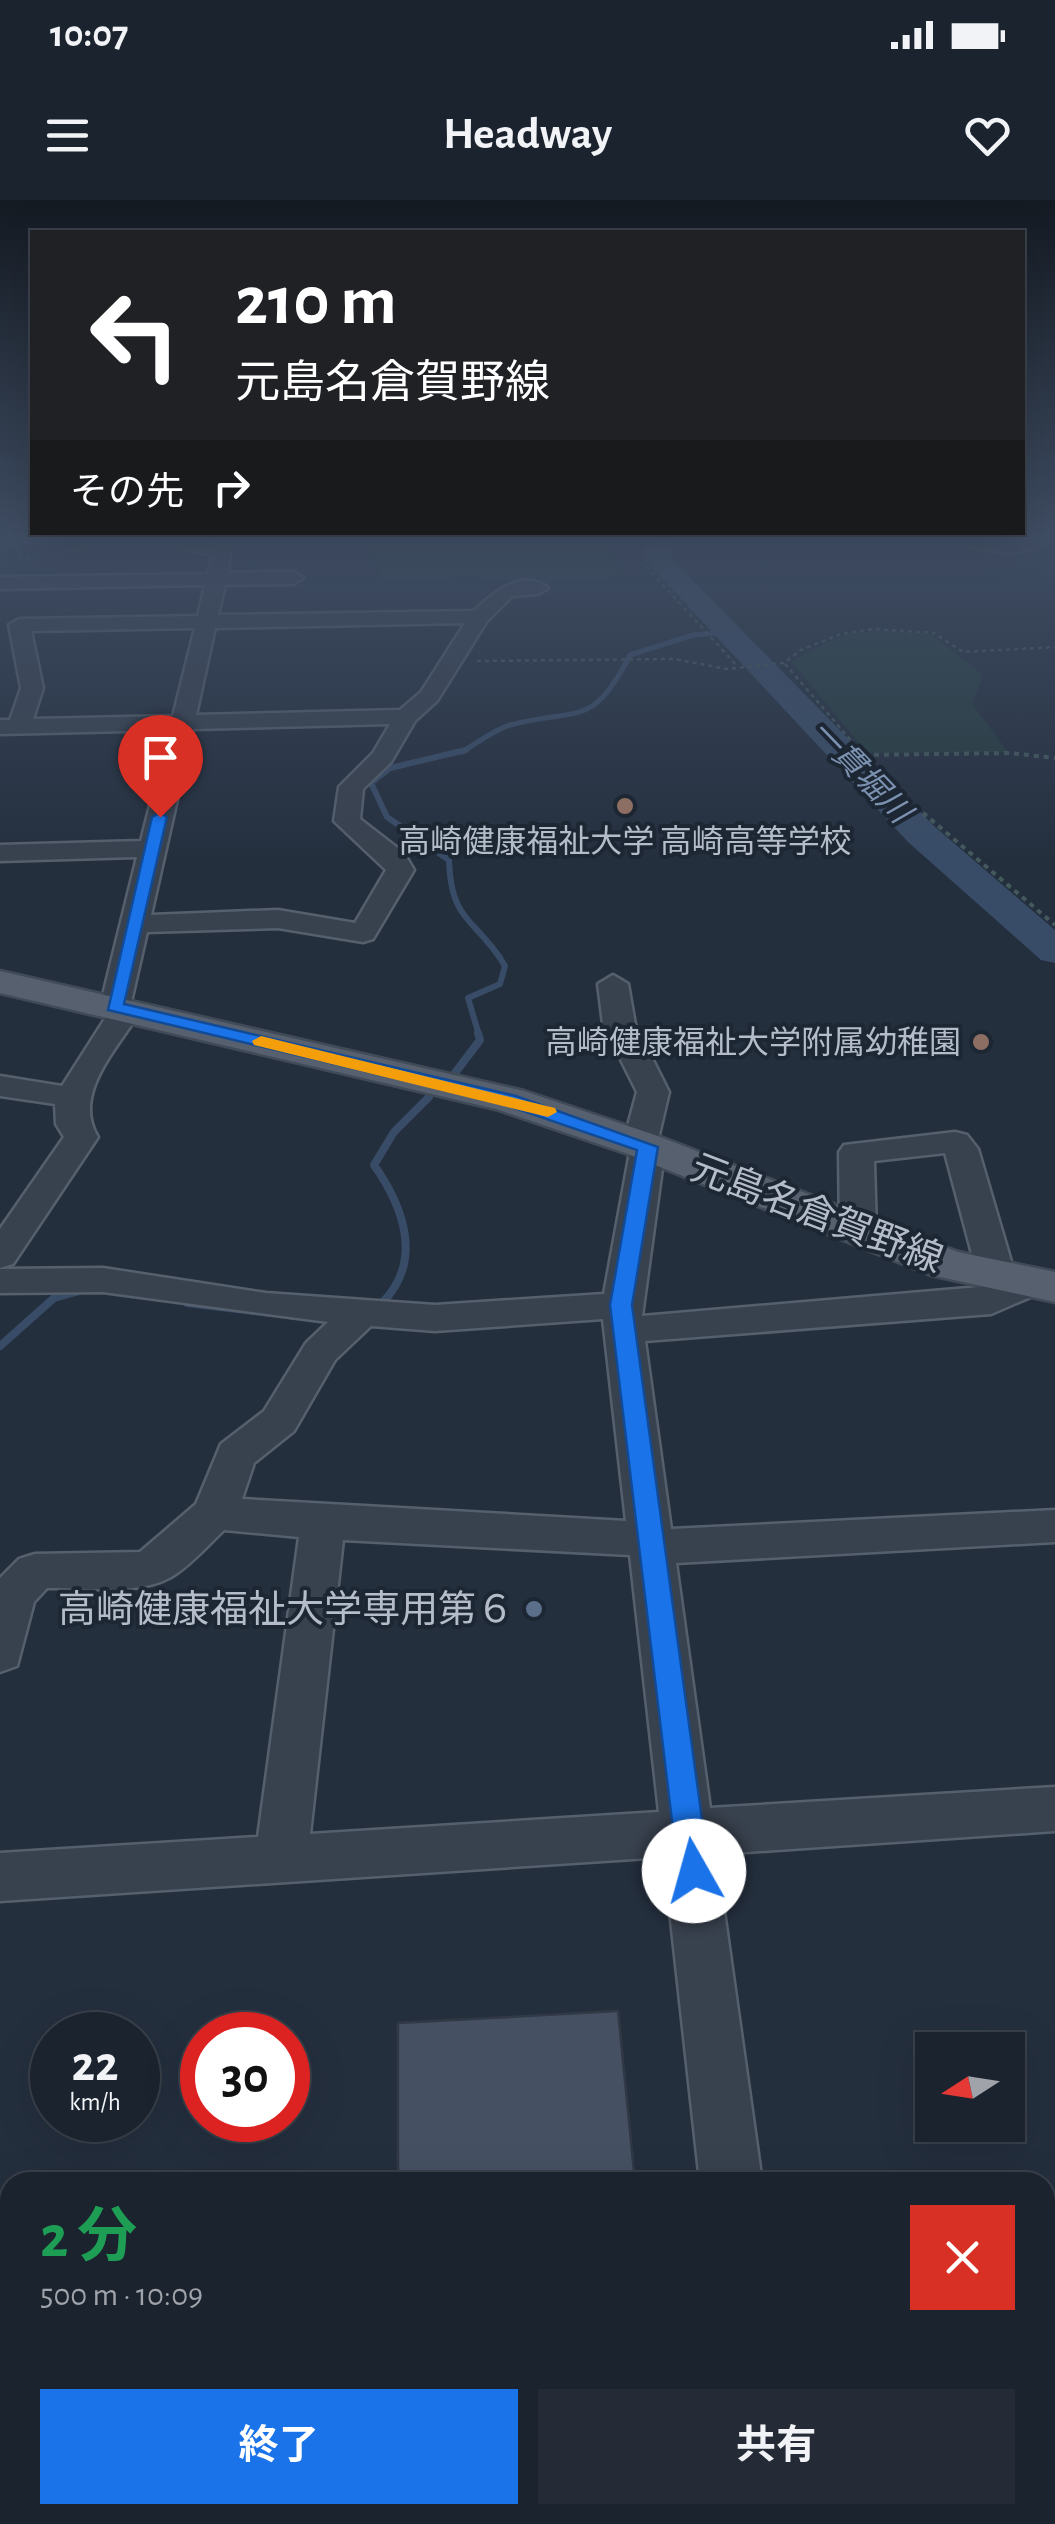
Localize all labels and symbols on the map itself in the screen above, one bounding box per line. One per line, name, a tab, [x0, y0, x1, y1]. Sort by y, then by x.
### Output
water label: 一貫堀川	[804, 714, 919, 831]
pin	[118, 715, 203, 818]
marker: 高崎健康福祉大学 高崎高等学校	[614, 795, 636, 817]
place label: 高崎健康福祉大学 高崎高等学校	[398, 824, 852, 858]
place label: 高崎健康福祉大学附属幼稚園	[545, 1025, 961, 1059]
marker: 高崎健康福祉大学附属幼稚園	[970, 1031, 992, 1053]
street label: 元島名倉賀野線	[685, 1147, 948, 1280]
place label: 高崎健康福祉大学専用第６	[58, 1589, 514, 1630]
marker: 高崎健康福祉大学専用第６	[523, 1598, 545, 1620]
position arrow	[642, 1819, 746, 1923]
speed limit sign: 30	[180, 2012, 310, 2142]
north arrow	[915, 2032, 1025, 2142]

